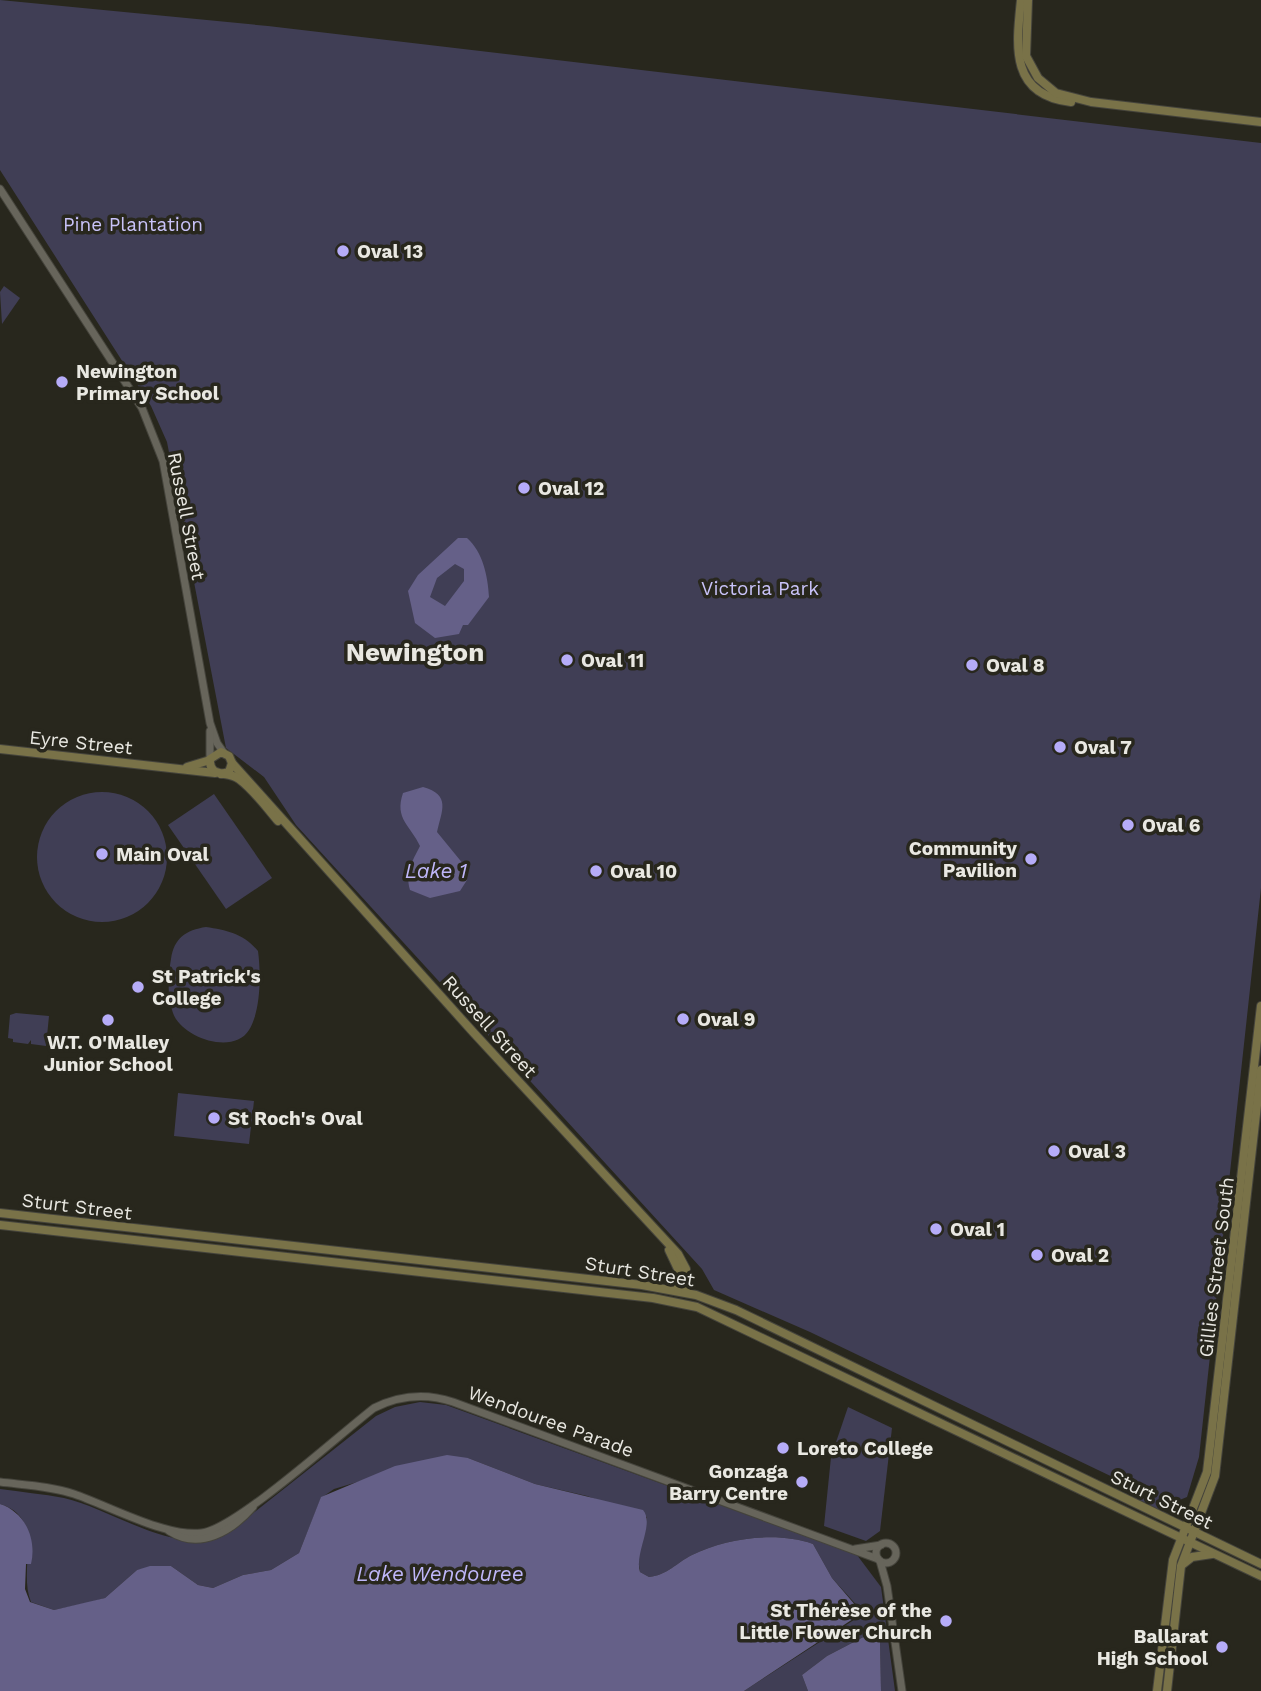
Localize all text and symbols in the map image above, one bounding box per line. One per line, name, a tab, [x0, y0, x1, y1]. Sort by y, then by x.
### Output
park label: Pine Plantation	[63, 213, 203, 236]
place label: Oval 13	[357, 240, 423, 263]
marker: Oval 13	[335, 243, 351, 259]
place label: Newington Primary School	[76, 360, 220, 405]
marker: Newington Primary School	[54, 374, 70, 390]
street label: Russell Street	[163, 450, 210, 582]
place label: Oval 12	[538, 477, 604, 500]
marker: Oval 12	[516, 480, 532, 496]
park label: Victoria Park	[701, 577, 819, 600]
district label: Newington	[346, 637, 484, 667]
place label: Oval 11	[581, 649, 644, 672]
marker: Oval 11	[559, 652, 575, 668]
place label: Oval 8	[986, 654, 1045, 677]
marker: Oval 8	[964, 657, 980, 673]
street label: Eyre Street	[28, 726, 134, 759]
place label: Oval 7	[1074, 736, 1132, 759]
marker: Oval 7	[1052, 739, 1068, 755]
place label: Oval 6	[1142, 814, 1201, 837]
marker: Oval 6	[1120, 817, 1136, 833]
place label: Community Pavilion	[909, 837, 1017, 882]
place label: Main Oval	[116, 843, 209, 866]
marker: Main Oval	[94, 846, 110, 862]
marker: Community Pavilion	[1023, 851, 1039, 867]
water label: Lake 1	[405, 858, 467, 883]
place label: Oval 10	[610, 860, 677, 883]
marker: Oval 10	[588, 863, 604, 879]
place label: St Patrick's College	[152, 965, 261, 1010]
street label: Russell Street	[438, 970, 542, 1082]
marker: St Patrick's College	[130, 979, 146, 995]
place label: Oval 9	[697, 1008, 756, 1031]
marker: Oval 9	[675, 1011, 691, 1027]
marker: W.T. O'Malley Junior School	[100, 1012, 116, 1028]
place label: W.T. O'Malley Junior School	[43, 1031, 173, 1076]
place label: St Roch's Oval	[228, 1107, 363, 1130]
marker: St Roch's Oval	[206, 1110, 222, 1126]
place label: Oval 3	[1068, 1140, 1126, 1163]
marker: Oval 3	[1046, 1143, 1062, 1159]
street label: Gillies Street South	[1194, 1176, 1239, 1359]
street label: Sturt Street	[21, 1188, 133, 1225]
place label: Oval 1	[950, 1218, 1005, 1241]
marker: Oval 1	[928, 1221, 944, 1237]
place label: Oval 2	[1051, 1244, 1109, 1267]
marker: Oval 2	[1029, 1247, 1045, 1263]
street label: Sturt Street	[583, 1251, 696, 1292]
street label: Wendouree Parade	[465, 1381, 637, 1462]
place label: Loreto College	[797, 1437, 933, 1460]
marker: Loreto College	[775, 1440, 791, 1456]
place label: Gonzaga Barry Centre	[669, 1460, 788, 1505]
street label: Sturt Street	[1107, 1465, 1217, 1534]
marker: Gonzaga Barry Centre	[794, 1474, 810, 1490]
water label: Lake Wendouree	[356, 1561, 524, 1586]
place label: St Thérèse of the Little Flower Church	[739, 1599, 932, 1644]
marker: St Thérèse of the Little Flower Church	[938, 1613, 954, 1629]
place label: Ballarat High School	[1097, 1625, 1209, 1670]
marker: Ballarat High School	[1214, 1639, 1230, 1655]

